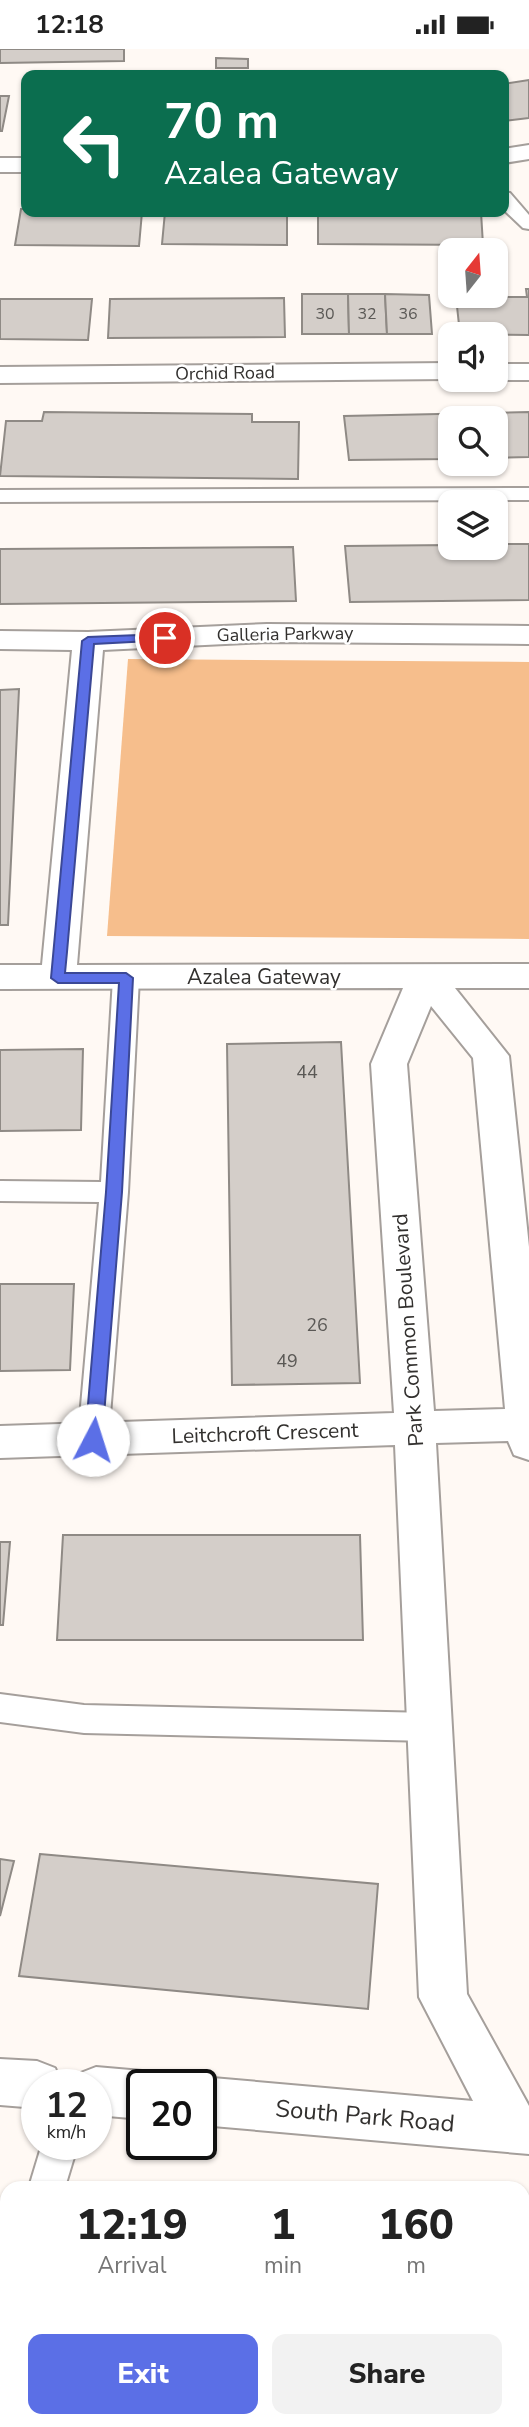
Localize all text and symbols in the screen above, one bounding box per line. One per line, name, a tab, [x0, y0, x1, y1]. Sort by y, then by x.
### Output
text: 12:18	[35, 7, 104, 42]
text: 70 m	[164, 88, 279, 155]
icon: left	[49, 98, 140, 189]
text: Azalea Gateway	[164, 152, 398, 195]
north arrow	[438, 238, 508, 308]
map controls	[438, 238, 508, 560]
house number: 30	[315, 303, 335, 325]
house number: 32	[357, 303, 377, 325]
house number: 36	[398, 303, 418, 325]
button: sound	[438, 322, 508, 392]
street label: Orchid Road	[175, 360, 275, 386]
button: search	[438, 406, 508, 476]
button: layers	[438, 490, 508, 560]
pin	[135, 608, 195, 668]
icon: arrive	[146, 619, 184, 657]
street label: Galleria Parkway	[216, 621, 354, 647]
street label: Azalea Gateway	[187, 963, 341, 991]
house number: 44	[296, 1060, 318, 1084]
street label: Park Common Boulevard	[386, 1213, 430, 1447]
house number: 26	[306, 1313, 328, 1337]
house number: 49	[276, 1349, 298, 1373]
position arrow	[56, 1403, 130, 1477]
street label: Leitchcroft Crescent	[171, 1416, 360, 1450]
speed limit sign: 20	[126, 2069, 217, 2160]
text: 12	[45, 2082, 88, 2129]
street label: South Park Road	[274, 2092, 456, 2140]
text: km/h	[47, 2120, 86, 2144]
text: 12:19	[76, 2197, 188, 2254]
text: 1	[270, 2197, 296, 2254]
text: 160	[378, 2197, 454, 2254]
text: Arrival	[97, 2250, 167, 2281]
text: min	[264, 2250, 302, 2281]
text: m	[406, 2250, 426, 2281]
button: Exit	[28, 2334, 258, 2414]
button: Share	[272, 2334, 502, 2414]

